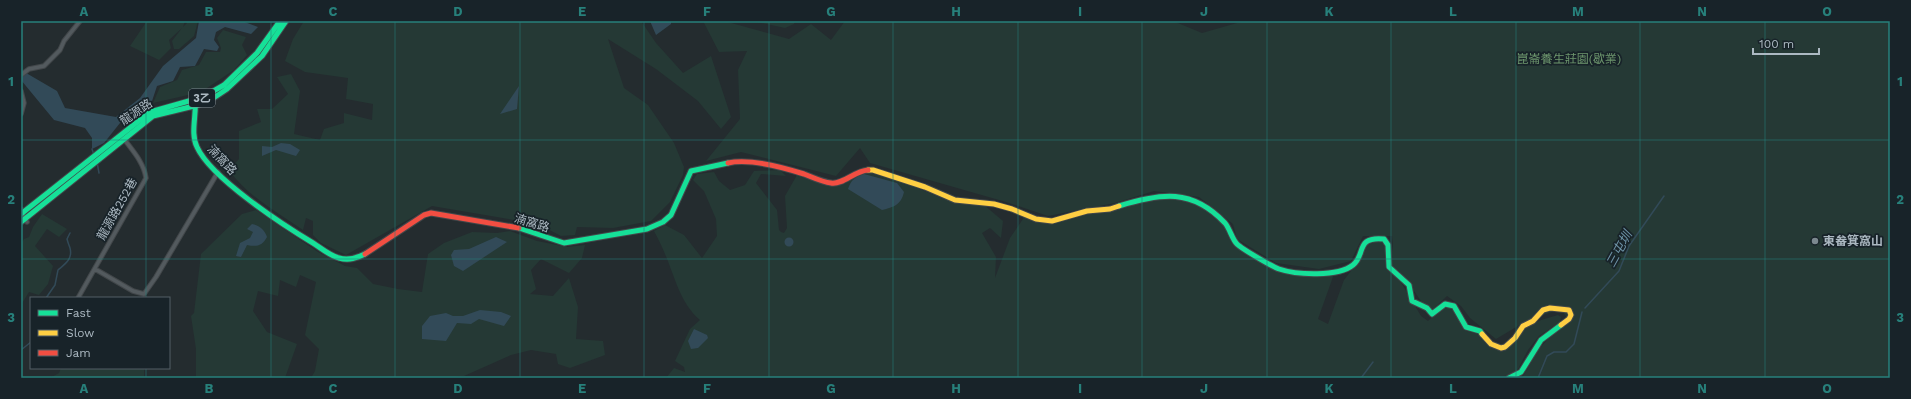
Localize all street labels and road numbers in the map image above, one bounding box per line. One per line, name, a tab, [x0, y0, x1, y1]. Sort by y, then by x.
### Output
road number: 3乙	[189, 89, 215, 107]
street label: 龍源路	[117, 96, 155, 128]
street label: 湳窩路	[205, 142, 239, 178]
street label: 龍源路252巷	[94, 175, 140, 243]
street label: 湳窩路	[513, 211, 551, 235]

